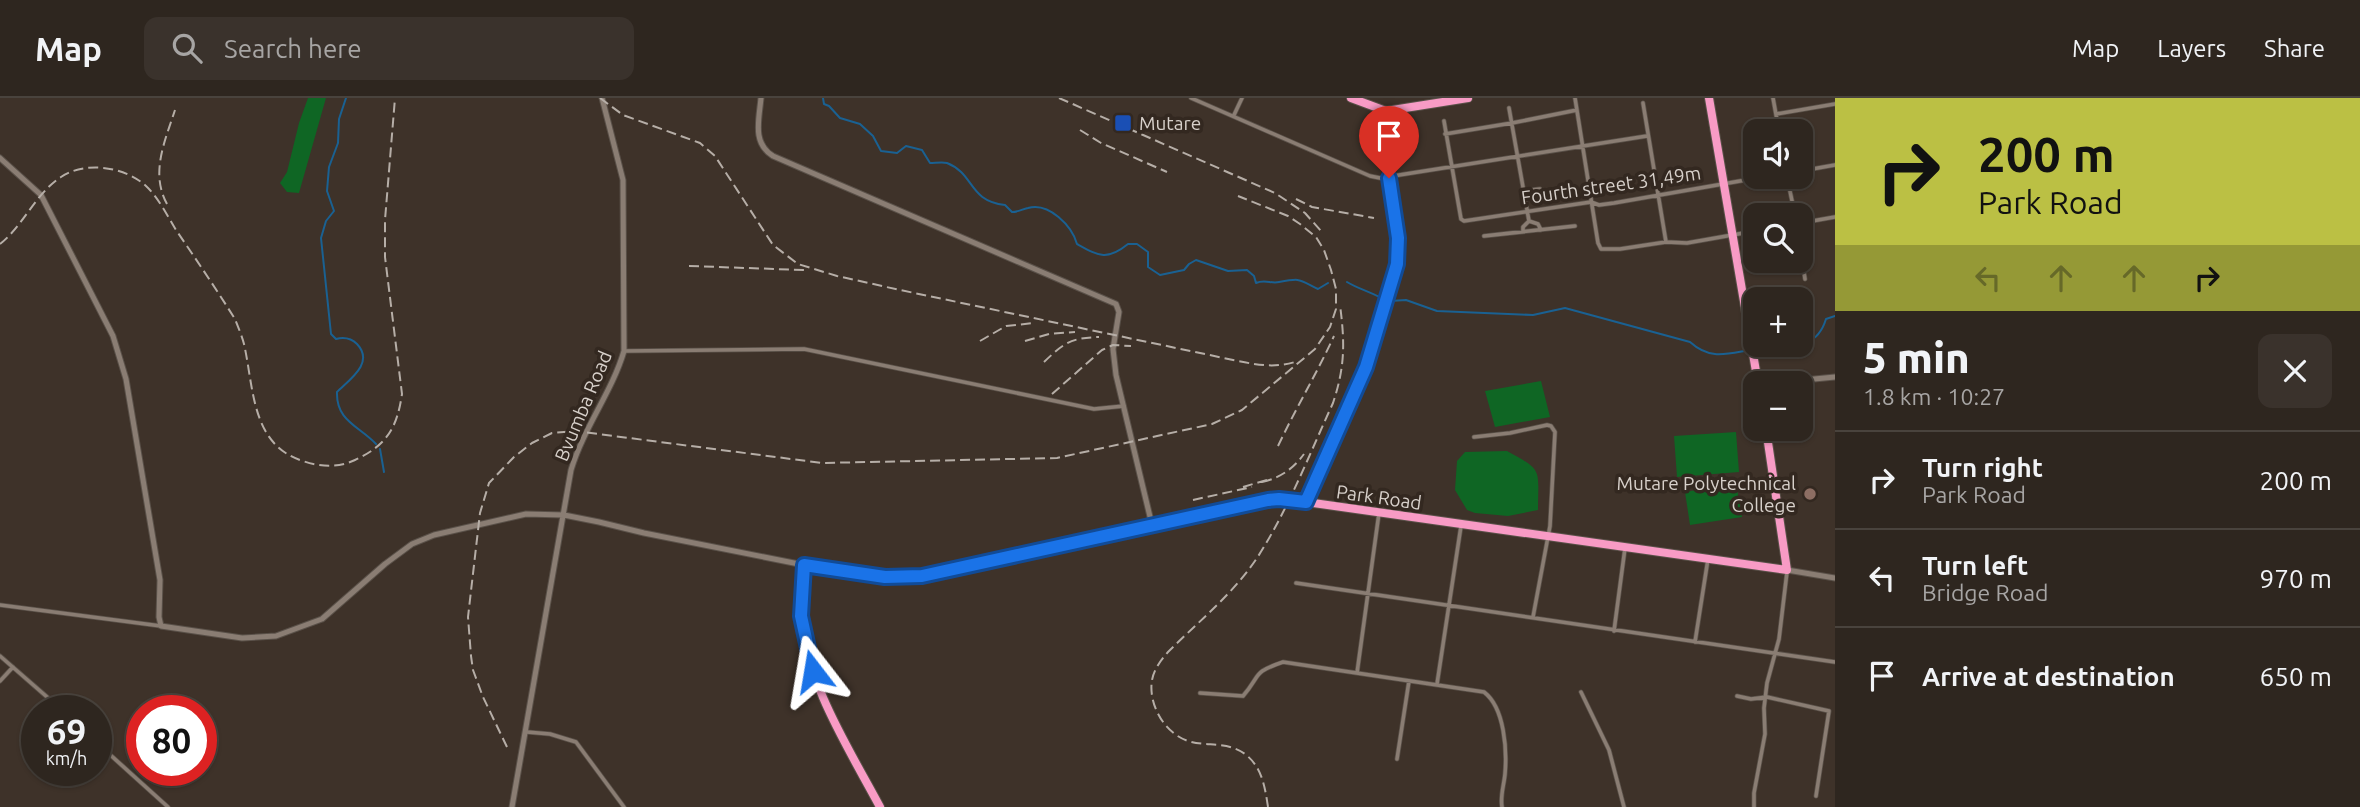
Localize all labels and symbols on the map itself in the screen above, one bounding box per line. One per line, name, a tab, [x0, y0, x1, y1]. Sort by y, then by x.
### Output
pin	[1359, 106, 1419, 178]
place label: Mutare	[1139, 112, 1201, 134]
marker: Mutare	[1113, 113, 1133, 133]
street label: Fourth street 31,49m	[1520, 161, 1702, 209]
street label: Bvumba Road	[550, 348, 616, 464]
place label: Mutare Polytechnical College	[1616, 472, 1796, 516]
street label: Park Road	[1335, 480, 1423, 514]
marker: Mutare Polytechnical College	[1802, 486, 1818, 502]
position arrow	[776, 634, 850, 708]
speed limit sign: 80	[126, 695, 217, 786]

